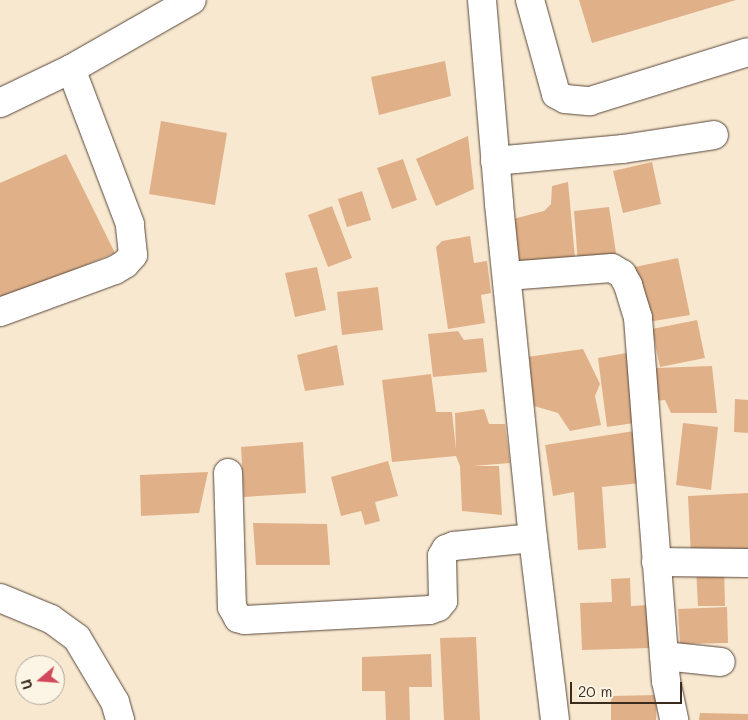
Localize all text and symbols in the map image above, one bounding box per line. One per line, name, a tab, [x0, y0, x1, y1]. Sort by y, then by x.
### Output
north arrow	[15, 655, 65, 705]
scale bar	[573, 672, 686, 704]
text: U	[16, 677, 37, 692]
text: 20 m	[578, 681, 612, 701]

